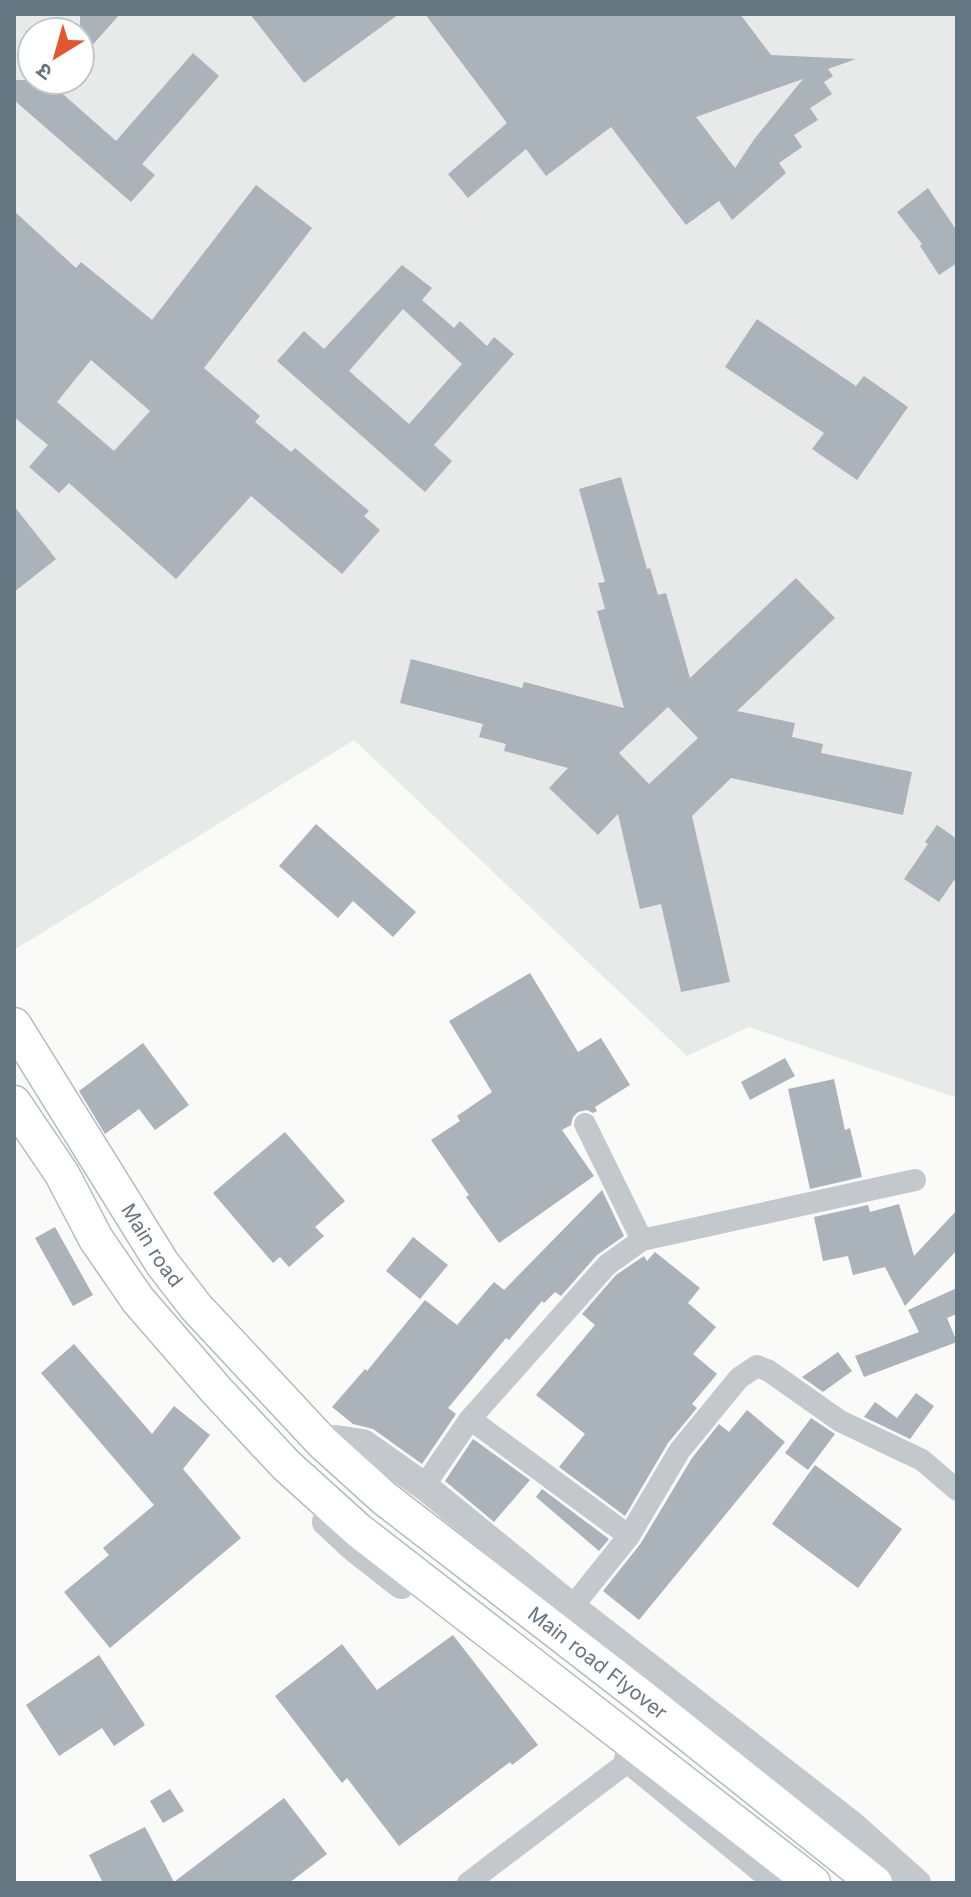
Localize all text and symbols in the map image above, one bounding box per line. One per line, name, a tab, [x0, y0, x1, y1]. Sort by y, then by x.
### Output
north arrow	[16, 16, 96, 96]
text: उ	[30, 57, 57, 86]
street label: Main road	[116, 1199, 188, 1292]
street label: Main road Flyover	[523, 1602, 672, 1725]

